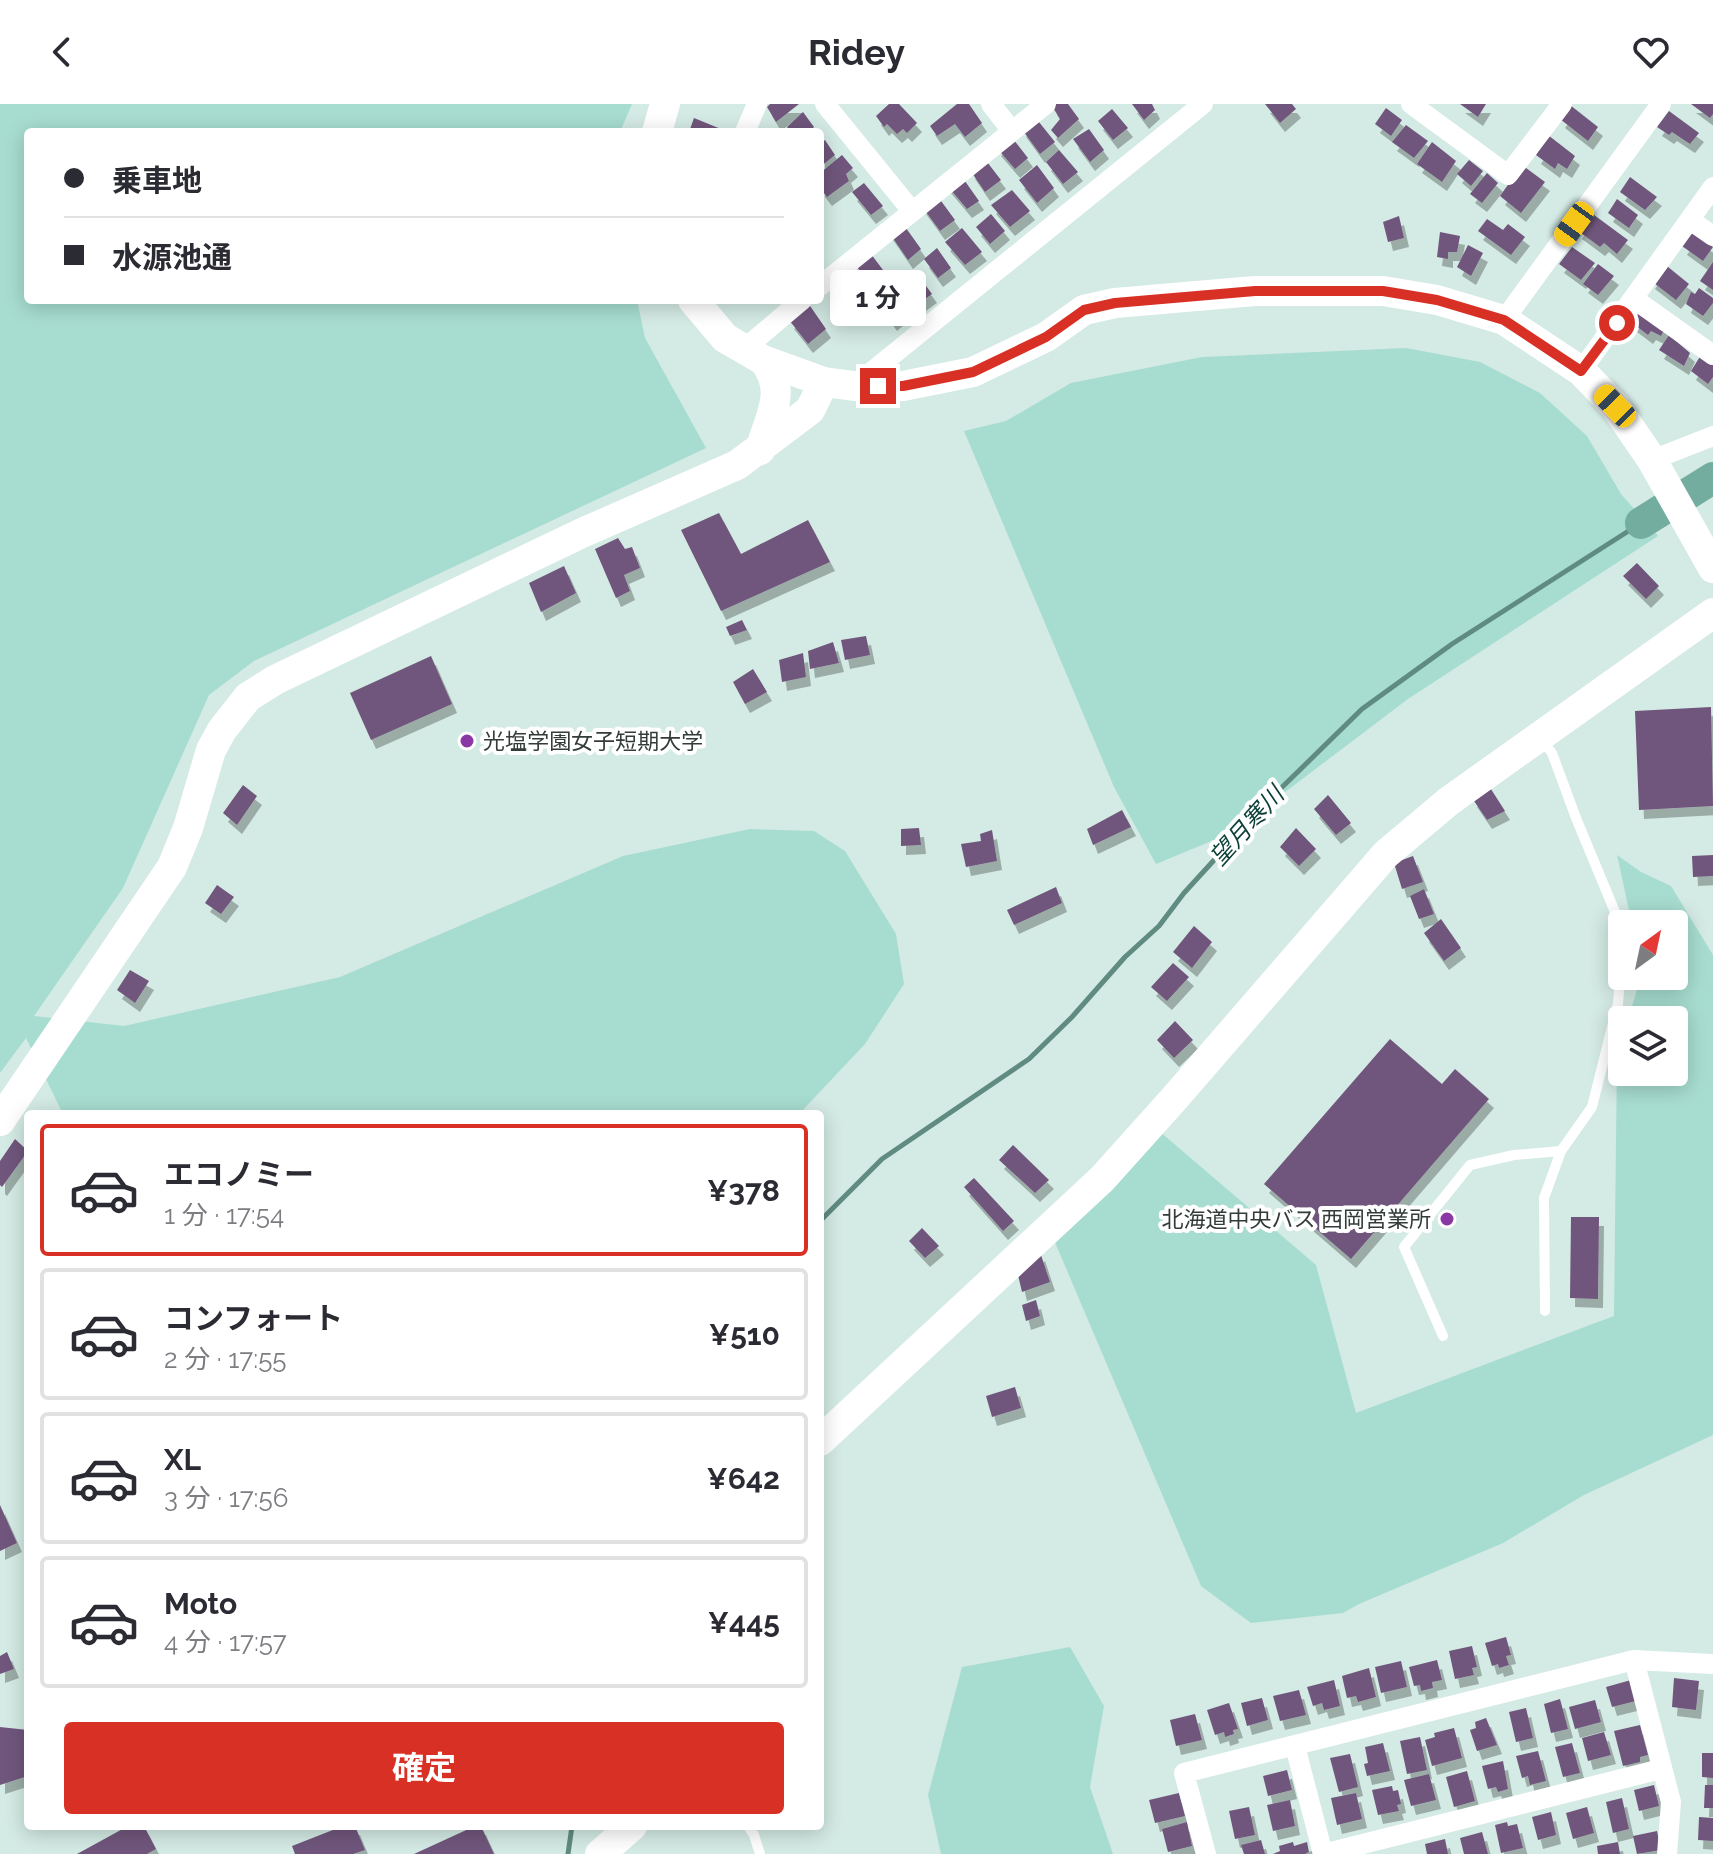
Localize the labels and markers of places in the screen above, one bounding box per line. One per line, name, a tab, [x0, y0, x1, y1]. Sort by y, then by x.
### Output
place label: 光塩学園女子短期大学	[483, 728, 703, 754]
marker: 光塩学園女子短期大学	[458, 732, 476, 750]
place label: 北海道中央バス 西岡営業所	[1161, 1206, 1431, 1232]
marker: 北海道中央バス 西岡営業所	[1438, 1210, 1456, 1228]

